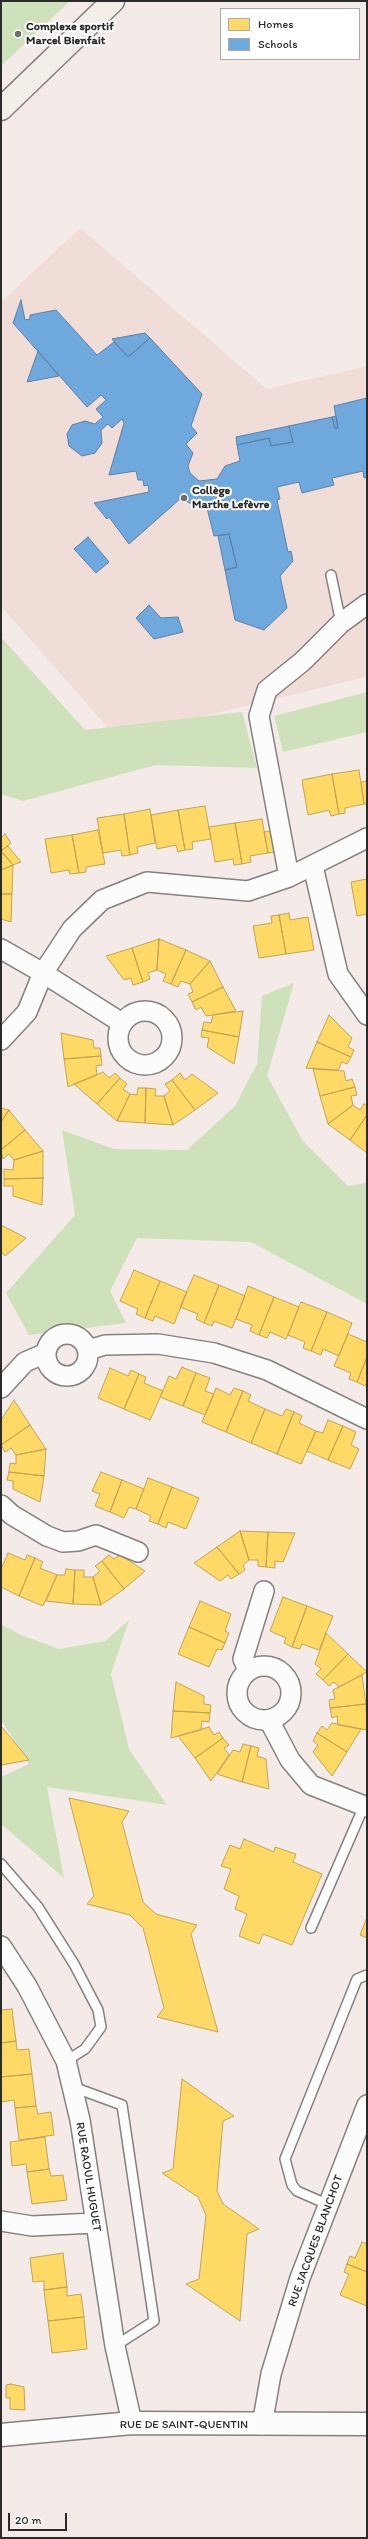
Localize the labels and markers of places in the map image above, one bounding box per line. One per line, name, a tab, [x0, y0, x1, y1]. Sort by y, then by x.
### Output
place label: Complexe sportif Marcel Bienfait	[26, 20, 114, 48]
marker: Complexe sportif Marcel Bienfait	[13, 29, 23, 39]
place label: Collège Marthe Lefèvre	[192, 484, 270, 512]
marker: Collège Marthe Lefèvre	[179, 493, 189, 503]

